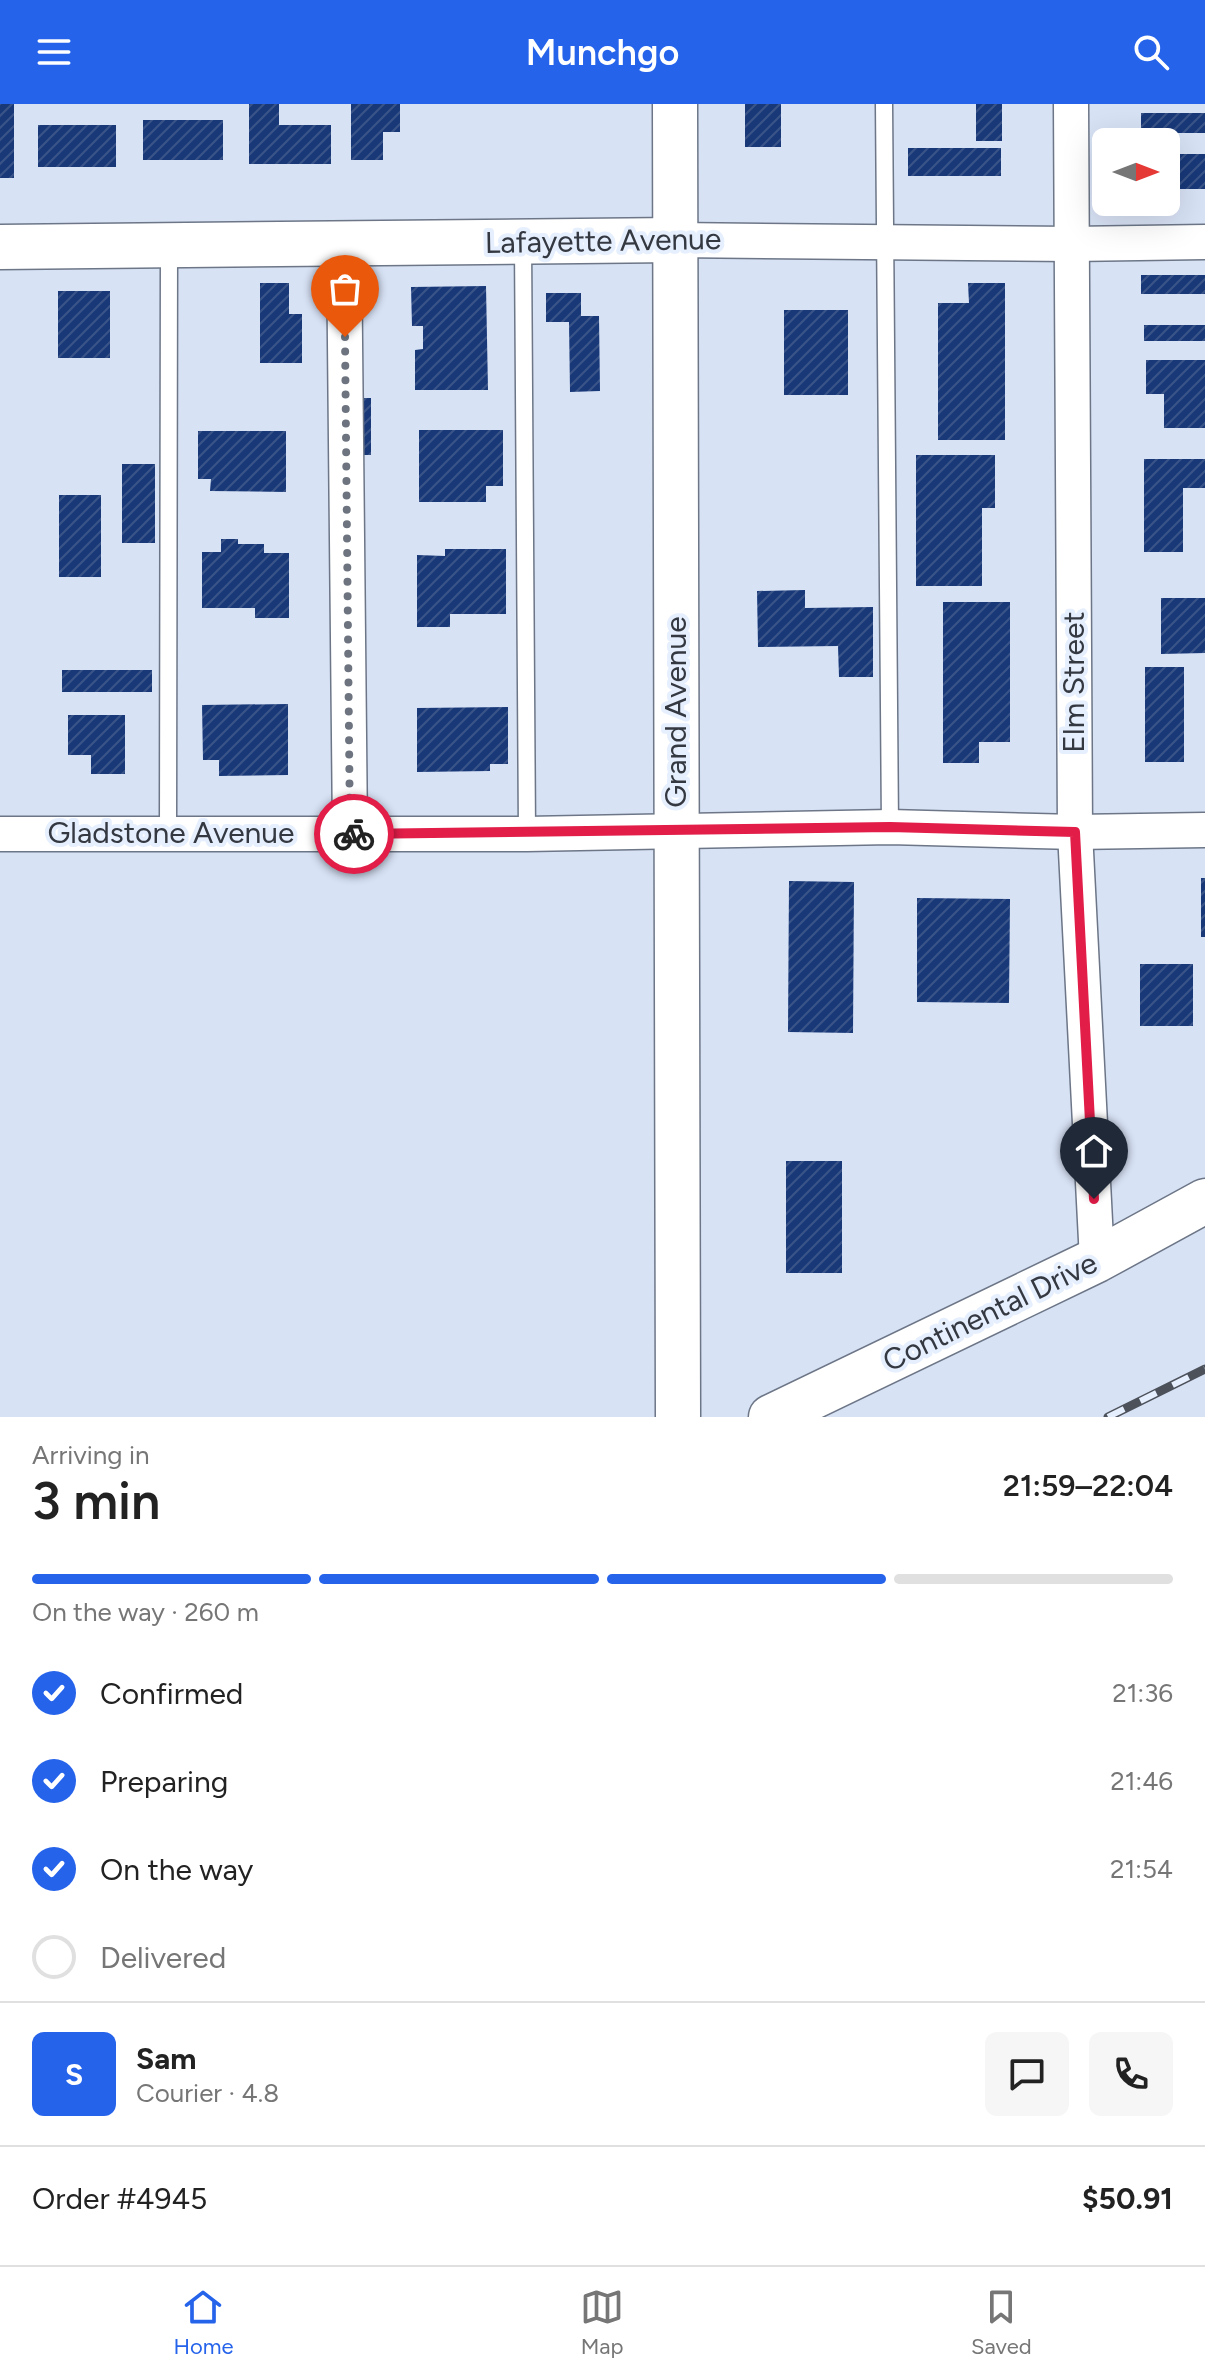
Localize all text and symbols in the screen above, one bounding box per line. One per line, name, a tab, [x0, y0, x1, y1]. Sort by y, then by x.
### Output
icon: menu	[32, 30, 76, 74]
icon: search	[1129, 30, 1173, 74]
text: Munchgo	[526, 31, 679, 74]
north arrow	[1092, 128, 1180, 216]
map controls	[1092, 128, 1180, 216]
street label: Lafayette Avenue	[484, 220, 722, 261]
pin	[311, 255, 379, 337]
icon: bag	[323, 267, 367, 311]
street label: Elm Street	[1055, 611, 1092, 753]
street label: Grand Avenue	[657, 616, 694, 808]
courier	[314, 794, 394, 874]
icon: bike	[332, 812, 376, 856]
street label: Gladstone Avenue	[48, 814, 294, 851]
pin	[1060, 1117, 1128, 1199]
icon: home	[1072, 1129, 1116, 1173]
street label: Continental Drive	[877, 1244, 1103, 1379]
text: Arriving in	[32, 1439, 150, 1471]
text: 21:59–22:04	[1003, 1467, 1173, 1504]
text: 3 min	[32, 1470, 160, 1532]
text: On the way · 260 m	[32, 1596, 259, 1628]
icon: check	[32, 1671, 76, 1715]
text: Confirmed	[100, 1675, 243, 1712]
text: 21:36	[1112, 1677, 1173, 1709]
icon: check	[32, 1759, 76, 1803]
text: Preparing	[100, 1763, 228, 1800]
text: 21:46	[1110, 1765, 1173, 1797]
icon: check	[32, 1847, 76, 1891]
text: On the way	[100, 1851, 253, 1888]
text: 21:54	[1110, 1853, 1173, 1885]
text: Delivered	[100, 1939, 226, 1976]
button: chat	[985, 2032, 1069, 2116]
button: phone	[1089, 2032, 1173, 2116]
text: Sam	[136, 2040, 196, 2077]
text: S	[65, 2056, 83, 2093]
text: Courier · 4.8	[136, 2077, 279, 2109]
text: Order #4945	[32, 2180, 207, 2217]
text: $50.91	[1082, 2180, 1173, 2217]
tab: Home	[173, 2285, 233, 2360]
tab: Map	[580, 2285, 624, 2360]
tab: Saved	[971, 2285, 1032, 2360]

